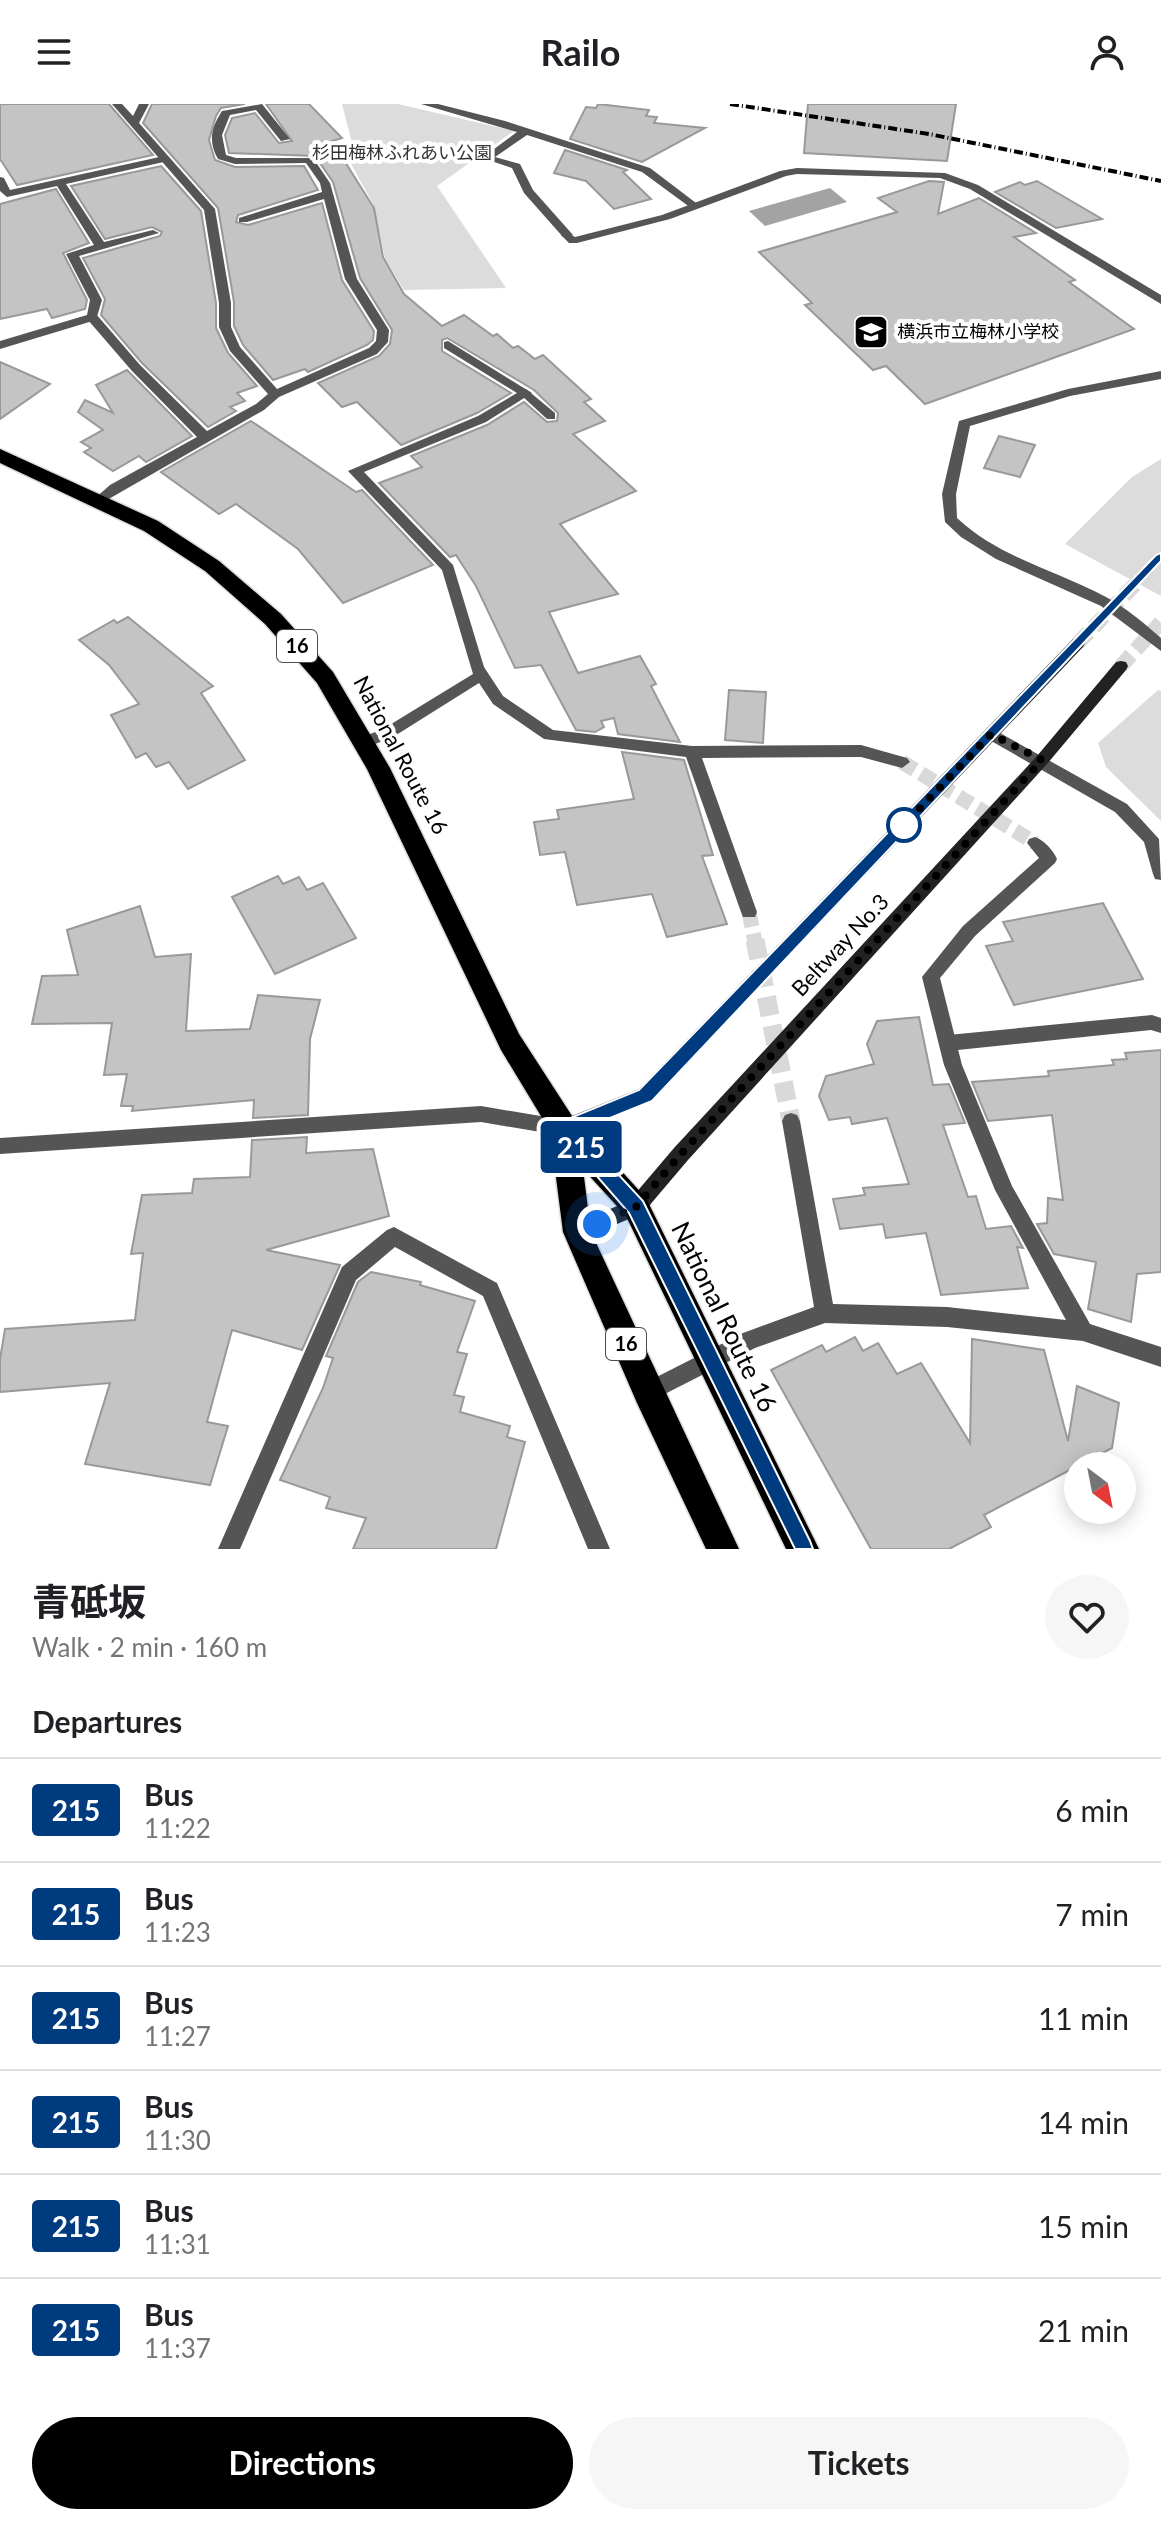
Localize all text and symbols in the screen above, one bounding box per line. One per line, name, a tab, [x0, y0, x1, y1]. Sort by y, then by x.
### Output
icon: menu	[32, 30, 76, 74]
text: Railo	[541, 30, 620, 74]
icon: person	[1085, 30, 1129, 74]
park label: 杉田梅林ふれあい公園	[312, 141, 492, 163]
school or university icon: 横浜市立梅林小学校	[852, 313, 890, 351]
place label: 横浜市立梅林小学校	[897, 320, 1059, 342]
road number: 16	[277, 630, 317, 662]
street label: National Route 16	[348, 671, 455, 839]
unlabelled marker	[887, 808, 921, 842]
street label: Beltway No.3	[785, 888, 894, 1001]
line badge: 215	[535, 1121, 627, 1173]
text: 215	[557, 1130, 605, 1164]
your location	[577, 1204, 617, 1244]
street label: National Route 16	[665, 1216, 785, 1417]
road number: 16	[606, 1328, 646, 1360]
north arrow	[1064, 1452, 1136, 1524]
map controls	[1064, 1452, 1136, 1524]
button: heart	[1045, 1575, 1129, 1659]
text: 青砥坂	[32, 1578, 146, 1624]
text: Walk · 2 min · 160 m	[32, 1631, 267, 1663]
text: Departures	[32, 1703, 182, 1739]
text: Bus	[144, 1776, 194, 1812]
text: 6 min	[1055, 1792, 1129, 1828]
text: 215	[52, 1793, 100, 1827]
text: 11:22	[144, 1812, 211, 1844]
text: Bus	[144, 1880, 194, 1916]
text: 7 min	[1055, 1896, 1129, 1932]
text: 215	[52, 1897, 100, 1931]
text: 11:23	[144, 1916, 211, 1948]
text: Bus	[144, 1984, 194, 2020]
text: 11 min	[1038, 2000, 1129, 2036]
text: 215	[52, 2001, 100, 2035]
text: 11:27	[144, 2020, 211, 2052]
text: Bus	[144, 2088, 194, 2124]
text: 14 min	[1038, 2104, 1129, 2140]
text: 215	[52, 2105, 100, 2139]
text: 11:30	[144, 2124, 211, 2156]
text: Bus	[144, 2192, 194, 2228]
text: 15 min	[1038, 2208, 1129, 2244]
text: 215	[52, 2209, 100, 2243]
text: 11:31	[144, 2228, 211, 2260]
text: Bus	[144, 2296, 194, 2332]
text: 21 min	[1038, 2312, 1129, 2348]
text: 215	[52, 2313, 100, 2347]
text: 11:37	[144, 2332, 211, 2364]
button: Directions	[32, 2417, 573, 2509]
button: Tickets	[589, 2417, 1129, 2509]

